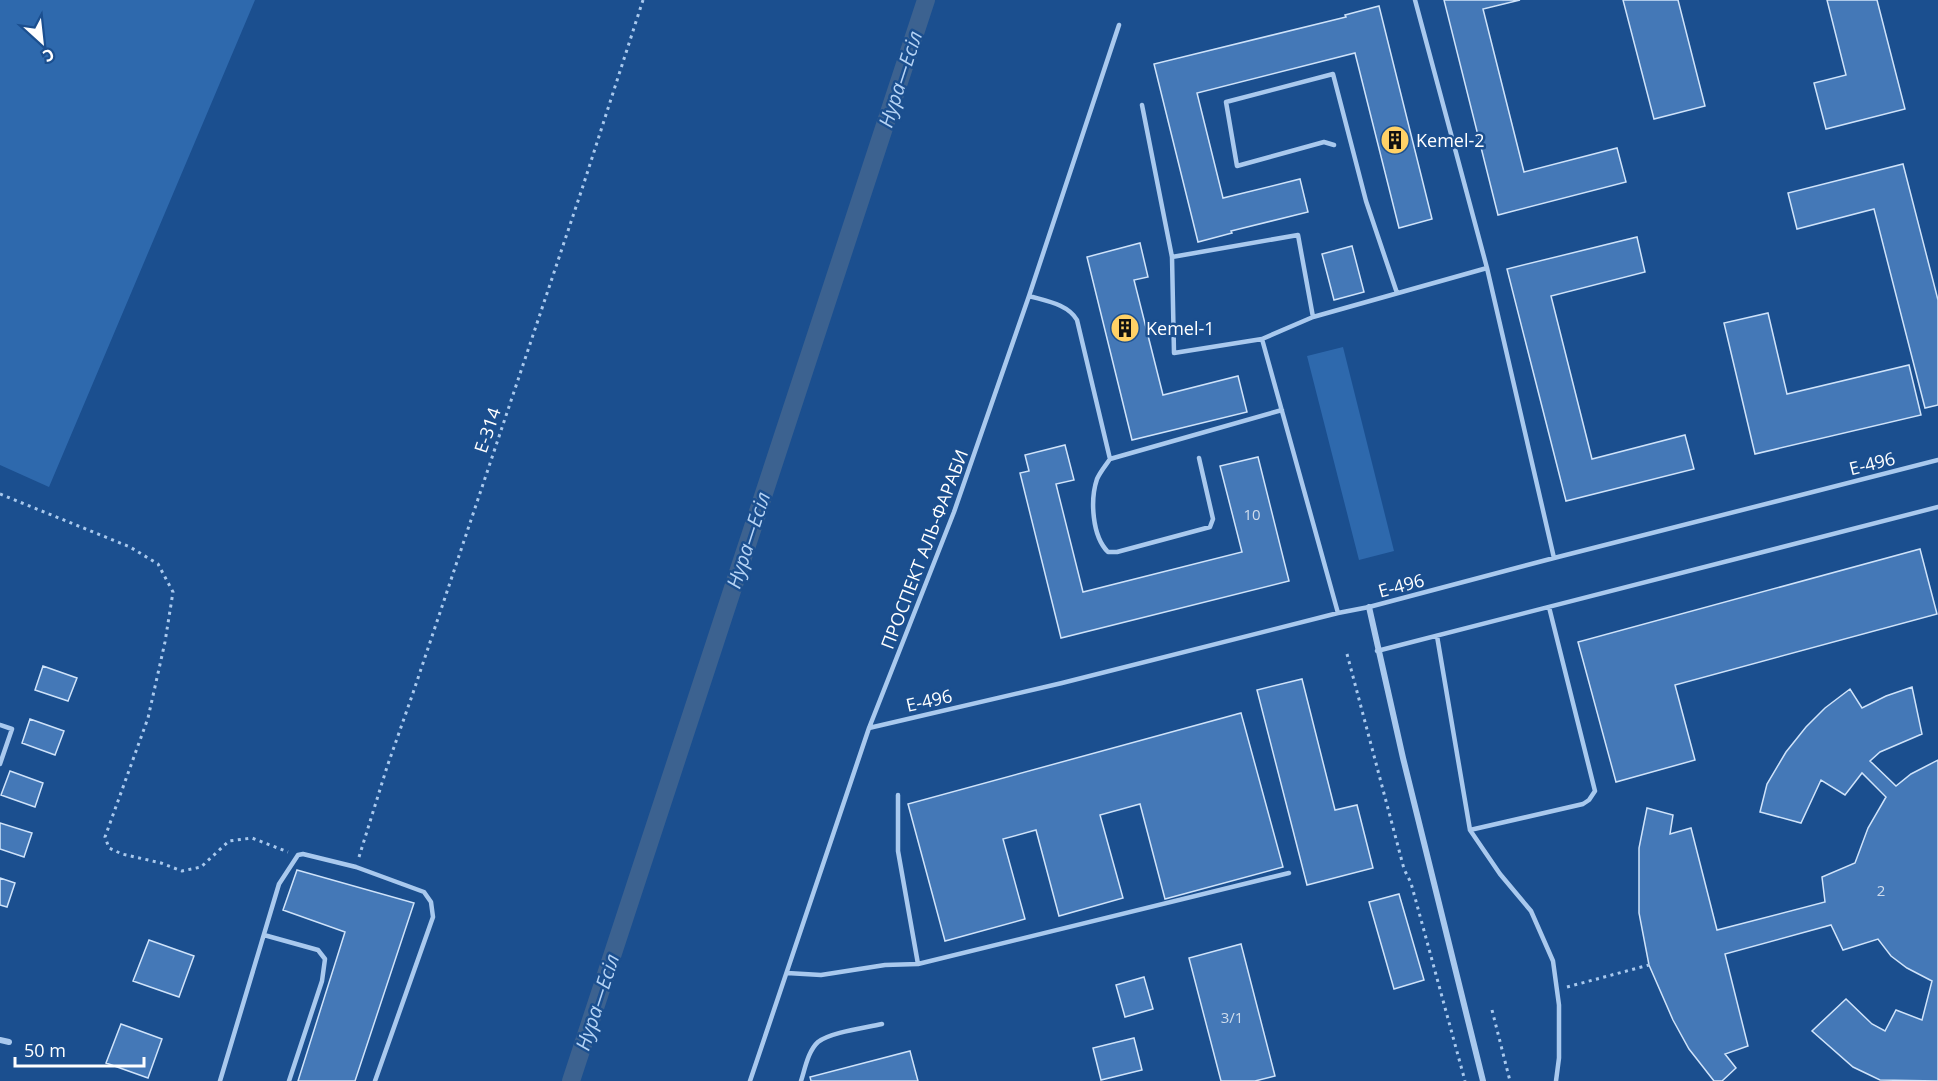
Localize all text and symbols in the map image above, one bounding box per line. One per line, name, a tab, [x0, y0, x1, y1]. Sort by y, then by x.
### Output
north arrow	[12, 12, 72, 72]
water label: Нура—Есіл	[872, 27, 928, 131]
text: С	[39, 43, 58, 67]
building icon: Kemel-2	[1379, 124, 1411, 156]
place label: Kemel-2	[1416, 128, 1485, 152]
building icon: Kemel-1	[1109, 312, 1141, 344]
place label: Kemel-1	[1146, 316, 1215, 340]
street label: E-314	[468, 404, 506, 456]
street label: ПРОСПЕКТ АЛЬ-ФАРАБИ	[875, 446, 973, 652]
street label: E-496	[1846, 446, 1898, 480]
water label: Нура—Есіл	[720, 488, 776, 592]
house number: 10	[1243, 504, 1261, 524]
street label: E-496	[1375, 567, 1427, 603]
street label: E-496	[904, 683, 954, 717]
house number: 2	[1877, 880, 1885, 900]
water label: Нура—Есіл	[569, 950, 625, 1054]
house number: 3/1	[1221, 1007, 1243, 1027]
scale bar	[15, 1030, 144, 1068]
text: 50 m	[24, 1038, 66, 1062]

